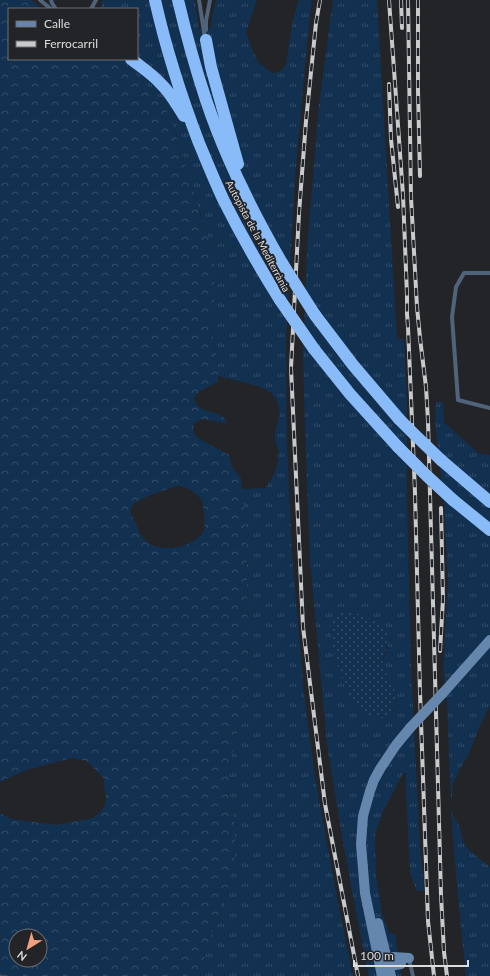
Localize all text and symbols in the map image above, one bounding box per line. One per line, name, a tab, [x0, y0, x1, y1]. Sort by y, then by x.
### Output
legend	[8, 8, 138, 60]
text: Calle	[44, 16, 70, 31]
text: Ferrocarril	[44, 36, 98, 51]
street label: Autopista de la Mediterrània	[223, 178, 293, 294]
north arrow	[8, 928, 48, 968]
scale bar	[354, 942, 468, 968]
text: 100 m	[360, 948, 394, 963]
text: N	[14, 949, 29, 964]

